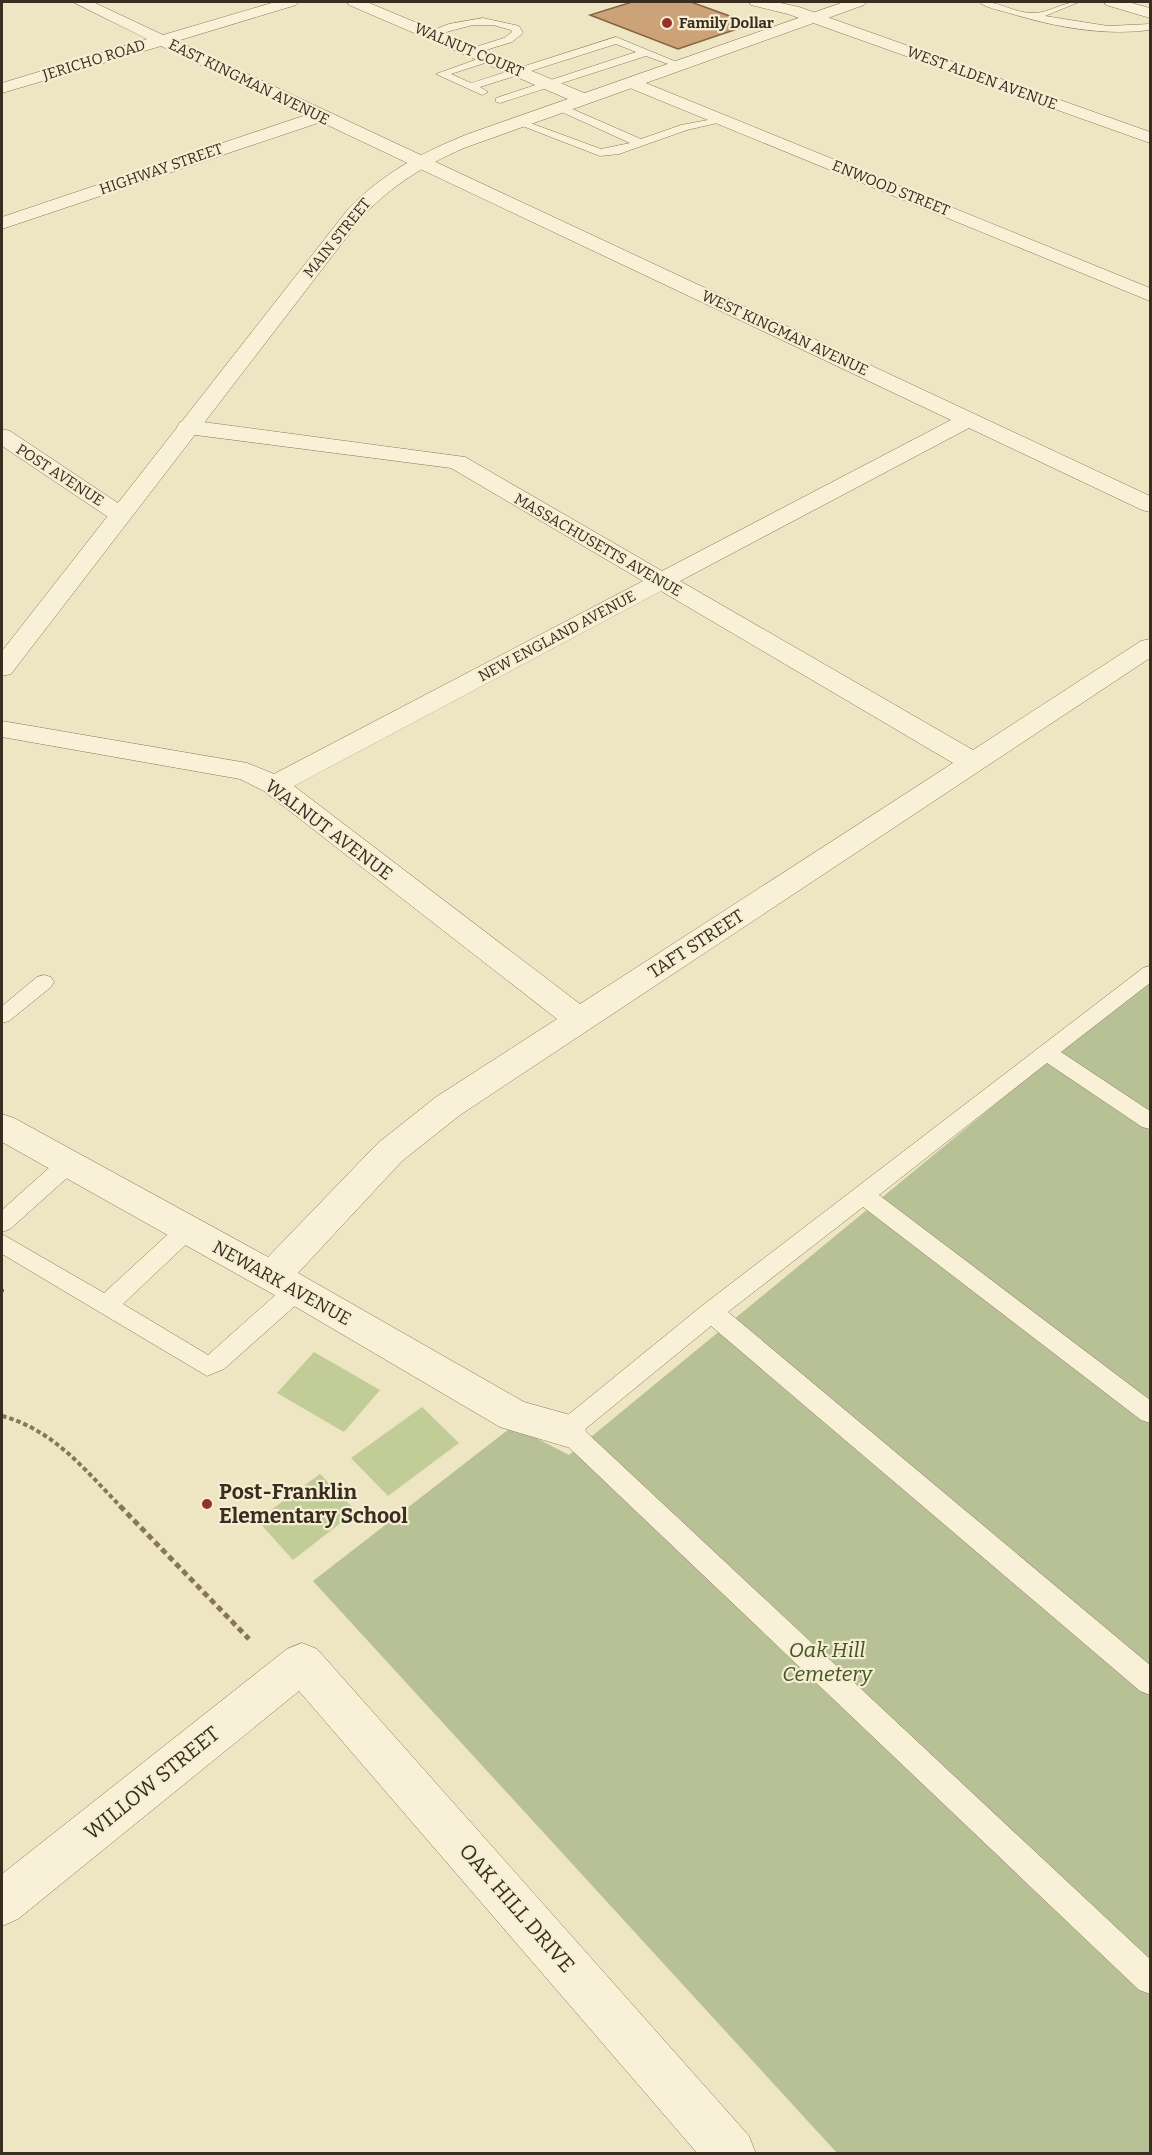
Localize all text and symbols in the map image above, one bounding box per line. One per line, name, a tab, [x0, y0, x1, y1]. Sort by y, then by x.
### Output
place label: Family Dollar	[679, 14, 774, 32]
marker: Family Dollar	[660, 16, 674, 30]
street label: WALNUT COURT	[412, 19, 527, 81]
street label: EAST KINGMAN AVENUE	[166, 35, 332, 129]
street label: JERICHO ROAD	[40, 36, 148, 84]
street label: WEST ALDEN AVENUE	[904, 42, 1060, 114]
street label: HIGHWAY STREET	[97, 139, 225, 199]
street label: ENWOOD STREET	[830, 156, 953, 220]
street label: MAIN STREET	[300, 195, 375, 281]
street label: WEST KINGMAN AVENUE	[699, 286, 871, 380]
street label: POST AVENUE	[13, 440, 107, 510]
street label: MASSACHUSETTS AVENUE	[511, 490, 685, 600]
street label: NEW ENGLAND AVENUE	[475, 587, 639, 685]
street label: WALNUT AVENUE	[261, 775, 397, 885]
street label: TAFT STREET	[644, 905, 748, 983]
street label: NEWARK AVENUE	[209, 1236, 355, 1330]
place label: Post-Franklin Elementary School	[219, 1479, 408, 1529]
marker: Post-Franklin Elementary School	[200, 1497, 214, 1511]
park label: Oak Hill Cemetery	[782, 1637, 873, 1687]
street label: WILLOW STREET	[79, 1721, 225, 1845]
street label: OAK HILL DRIVE	[454, 1838, 580, 1978]

